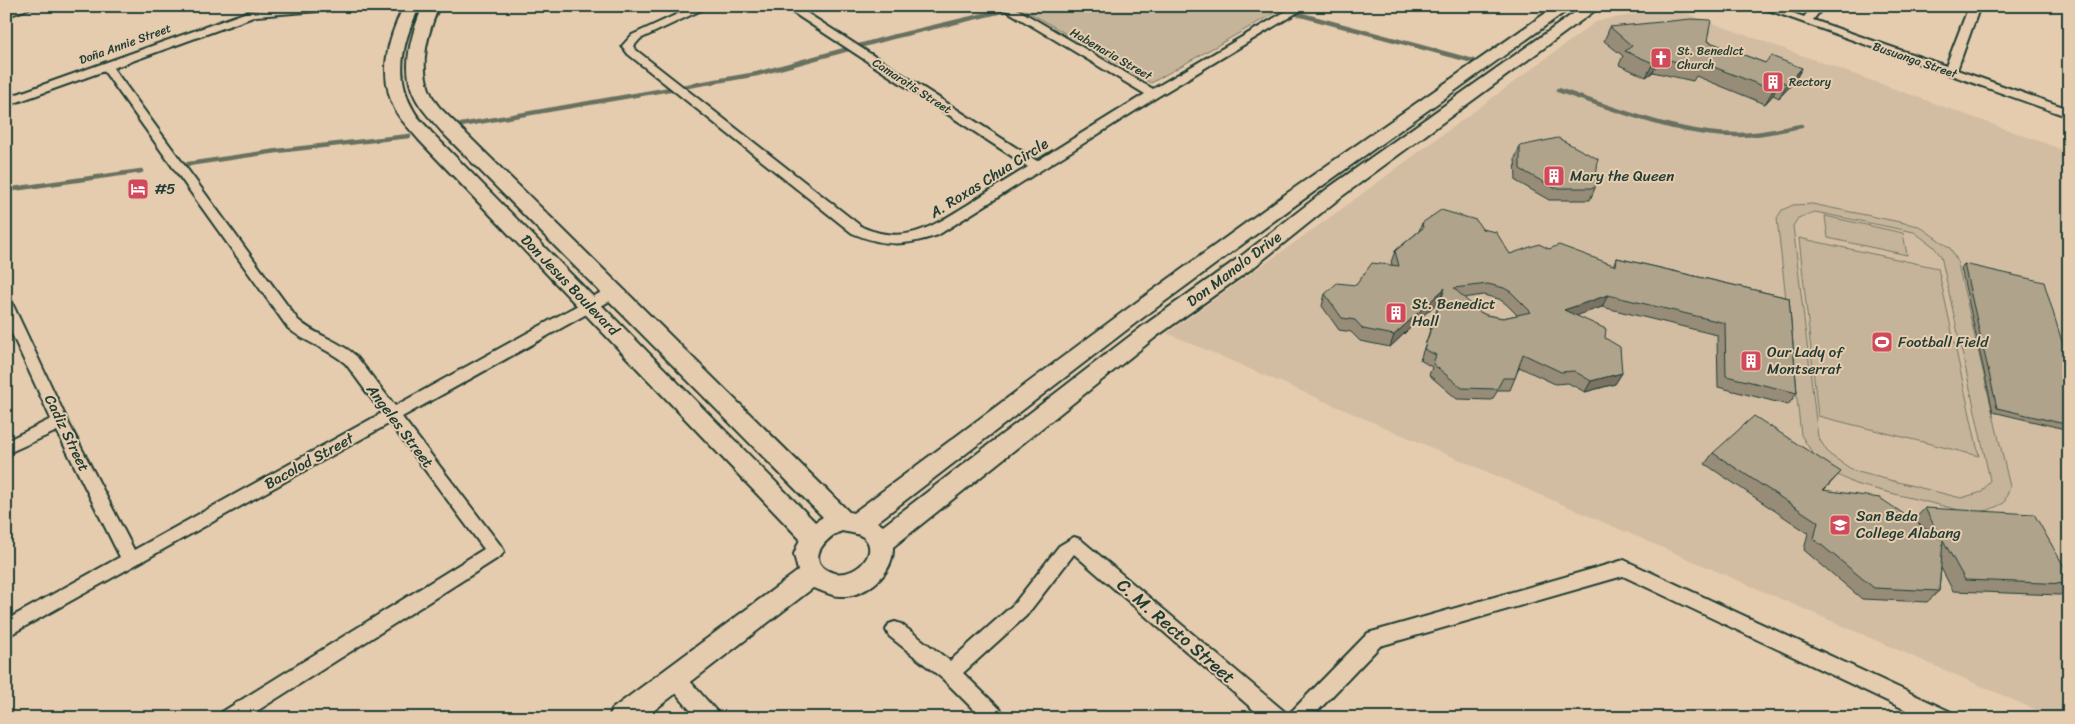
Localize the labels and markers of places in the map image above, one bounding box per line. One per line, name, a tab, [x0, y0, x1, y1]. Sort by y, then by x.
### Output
place label: St. Benedict Church	[1677, 40, 1744, 76]
church icon: St. Benedict Church	[1649, 46, 1673, 70]
building icon: Rectory	[1761, 70, 1785, 94]
place label: Rectory	[1789, 71, 1832, 93]
place label: Mary the Queen	[1570, 163, 1674, 189]
building icon: Mary the Queen	[1542, 164, 1566, 188]
place label: #5	[154, 176, 175, 202]
hotel icon: #5	[126, 177, 150, 201]
place label: St. Benedict Hall	[1412, 291, 1496, 334]
building icon: St. Benedict Hall	[1384, 301, 1408, 325]
place label: Football Field	[1898, 329, 1989, 355]
sports icon: Football Field	[1870, 330, 1894, 354]
place label: Our Lady of Montserrat	[1767, 339, 1845, 382]
building icon: Our Lady of Montserrat	[1739, 349, 1763, 373]
place label: San Beda College Alabang	[1856, 503, 1961, 546]
school or university icon: San Beda College Alabang	[1828, 513, 1852, 537]

